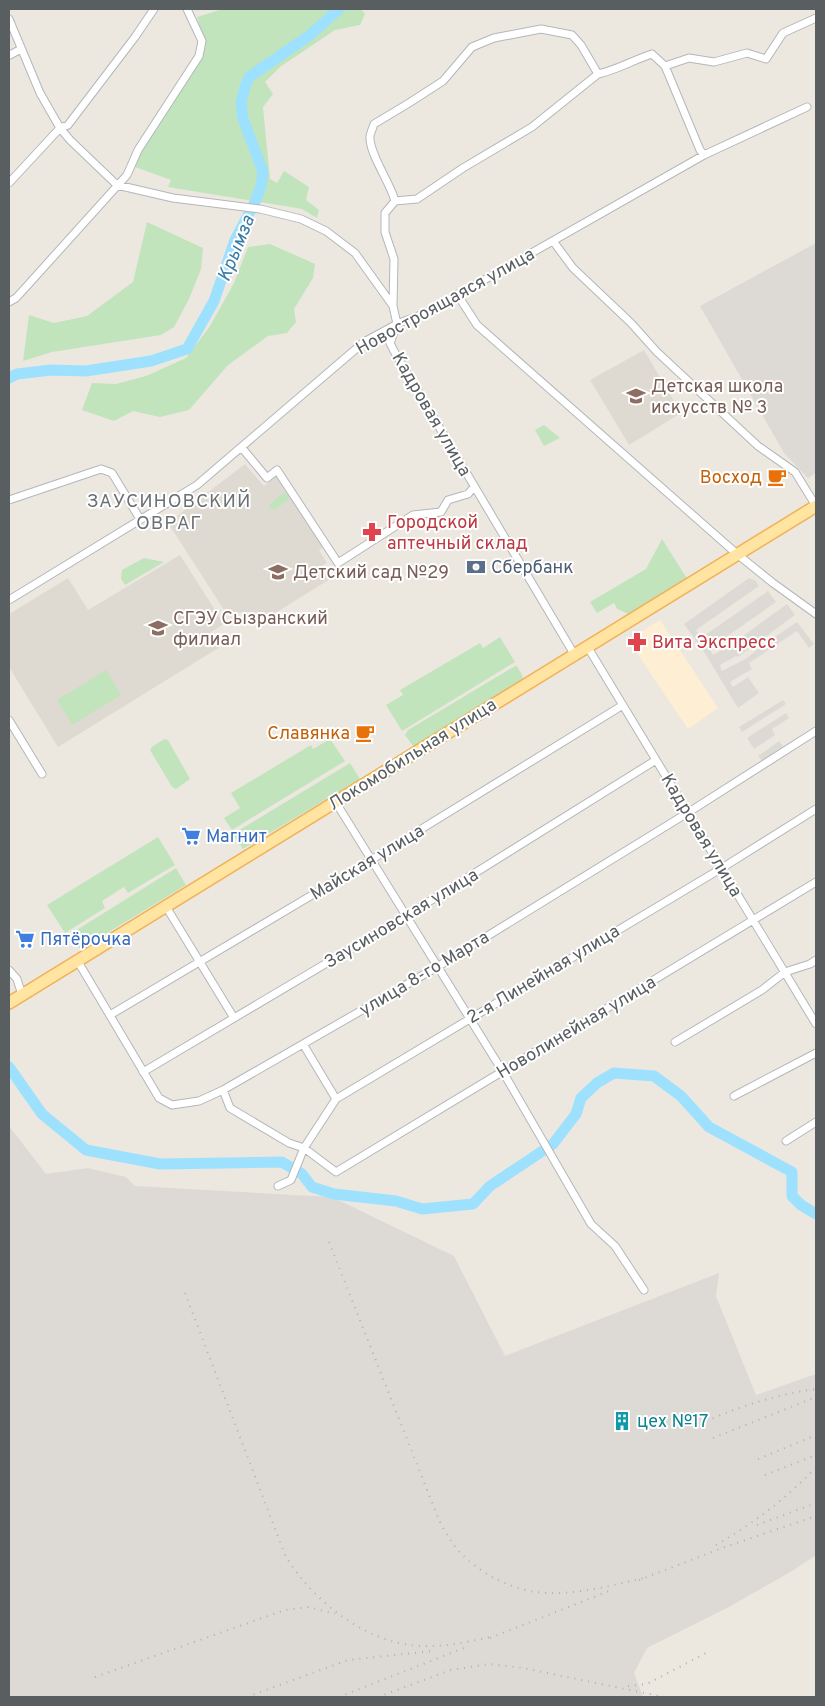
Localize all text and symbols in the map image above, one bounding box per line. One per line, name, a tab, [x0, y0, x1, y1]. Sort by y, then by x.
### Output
water label: Крымза	[213, 212, 261, 285]
street label: Новостроящаяся улица	[352, 244, 539, 361]
street label: Кадровая улица	[386, 348, 476, 481]
place label: Детская школа искусств № 3	[651, 376, 783, 420]
school or university icon: Детская школа искусств № 3	[625, 385, 647, 407]
cafe icon: Восход	[766, 466, 788, 488]
place label: Восход	[700, 467, 762, 490]
district label: ЗАУСИНОВСКИЙ ОВРАГ	[87, 489, 251, 536]
place label: Городской аптечный склад	[387, 512, 528, 556]
pharmacy icon: Городской аптечный склад	[361, 521, 383, 543]
bank icon: Сбербанк	[465, 556, 487, 578]
place label: Сбербанк	[491, 557, 574, 580]
school or university icon: Детский сад №29	[267, 561, 289, 583]
place label: Детский сад №29	[293, 562, 449, 585]
place label: СГЭУ Сызранский филиал	[173, 608, 328, 652]
school or university icon: СГЭУ Сызранский филиал	[147, 617, 169, 639]
pharmacy icon: Вита Экспресс	[626, 631, 648, 653]
place label: Вита Экспресс	[652, 632, 776, 655]
street label: Локомобильная улица	[324, 694, 501, 817]
cafe icon: Славянка	[354, 722, 376, 744]
place label: Славянка	[267, 723, 350, 746]
street label: Кадровая улица	[655, 770, 747, 902]
street label: Майская улица	[306, 820, 429, 906]
supermarket icon: Магнит	[180, 825, 202, 847]
place label: Магнит	[206, 826, 267, 849]
street label: Заусиновская улица	[320, 864, 483, 974]
street label: 2-я Линейная улица	[463, 921, 624, 1030]
street label: улица 8-го Марта	[356, 926, 494, 1022]
supermarket icon: Пятёрочка	[14, 928, 36, 950]
place label: Пятёрочка	[40, 929, 131, 952]
street label: Новолинейная улица	[493, 971, 661, 1085]
building icon: цех №17	[611, 1410, 633, 1432]
place label: цех №17	[637, 1411, 708, 1434]

